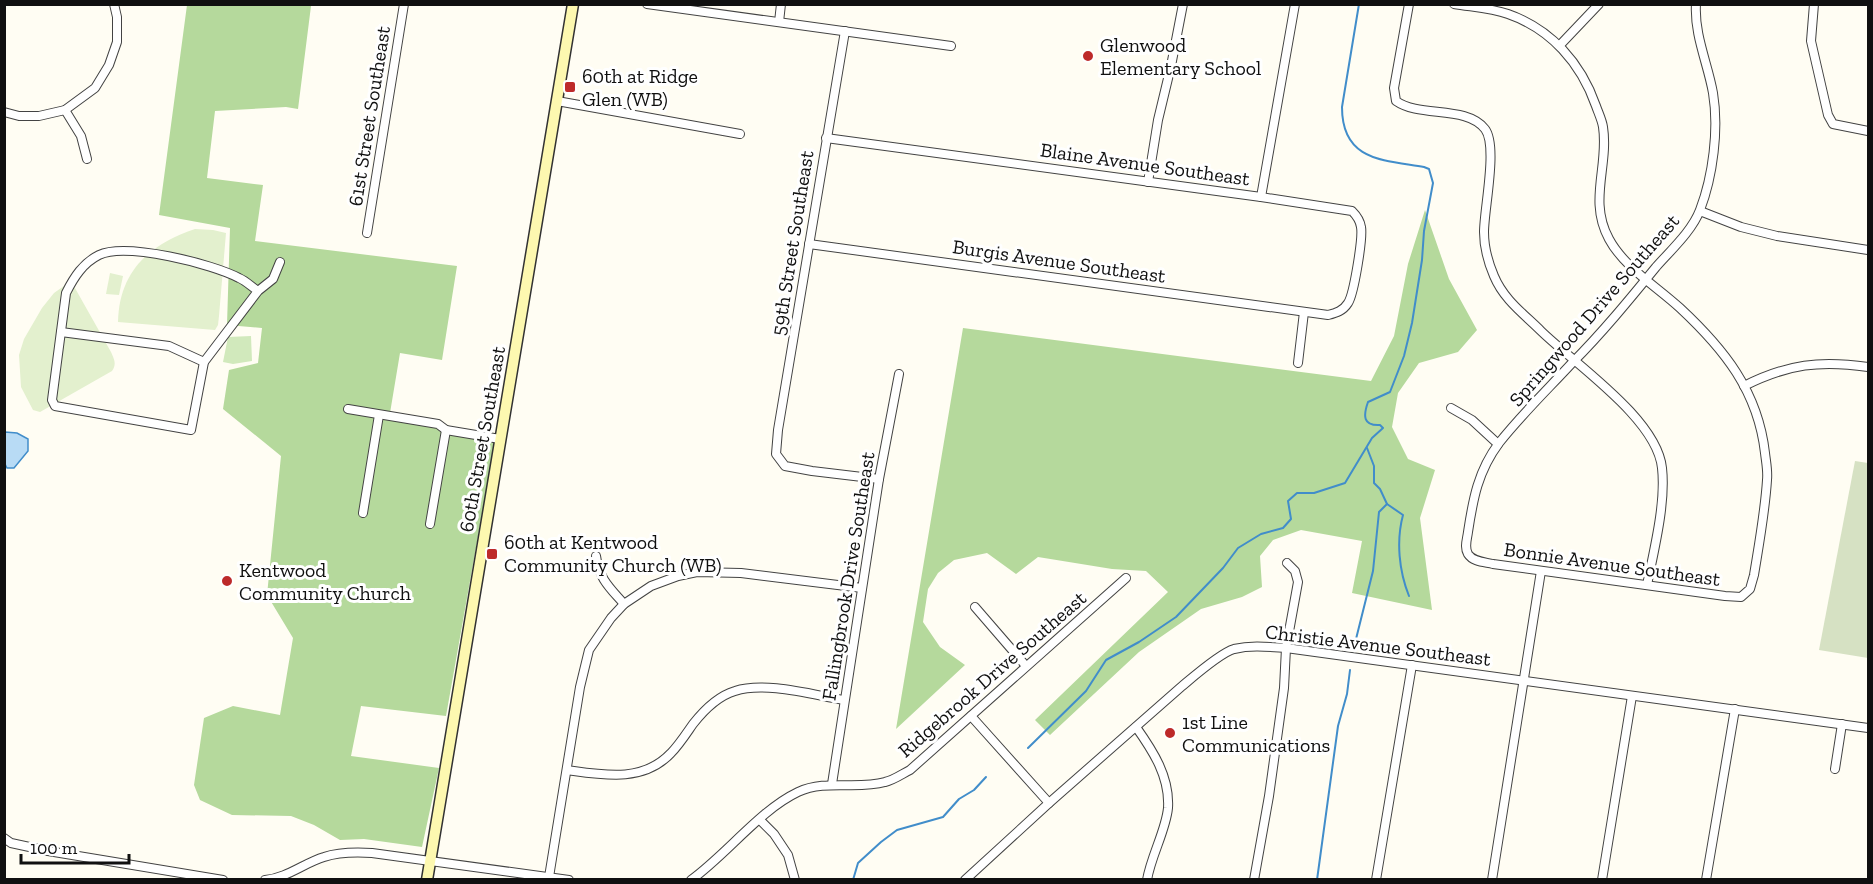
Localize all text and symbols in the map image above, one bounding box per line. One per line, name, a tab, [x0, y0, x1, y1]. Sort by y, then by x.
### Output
street label: 61st Street Southeast	[343, 24, 395, 208]
place label: Glenwood Elementary School	[1100, 33, 1261, 80]
marker: Glenwood Elementary School	[1081, 49, 1095, 63]
place label: 60th at Ridge Glen (WB)	[582, 64, 698, 111]
marker: 60th at Ridge Glen (WB)	[563, 80, 577, 94]
street label: Blaine Avenue Southeast	[1039, 137, 1252, 191]
street label: 59th Street Southeast	[766, 148, 819, 337]
street label: Springwood Drive Southeast	[1504, 209, 1684, 411]
street label: Burgis Avenue Southeast	[951, 234, 1168, 288]
street label: 60th Street Southeast	[454, 344, 510, 534]
street label: Fallingbrook Drive Southeast	[816, 449, 880, 702]
place label: 60th at Kentwood Community Church (WB)	[504, 530, 721, 577]
street label: Bonnie Avenue Southeast	[1502, 537, 1722, 591]
marker: 60th at Kentwood Community Church (WB)	[485, 547, 499, 561]
place label: Kentwood Community Church	[239, 558, 412, 605]
marker: Kentwood Community Church	[220, 574, 234, 588]
street label: Ridgebrook Drive Southeast	[893, 585, 1091, 762]
street label: Christie Avenue Southeast	[1264, 619, 1493, 671]
place label: 1st Line Communications	[1182, 710, 1330, 757]
marker: 1st Line Communications	[1163, 726, 1177, 740]
scale bar	[21, 827, 129, 865]
text: 100 m	[30, 837, 78, 859]

